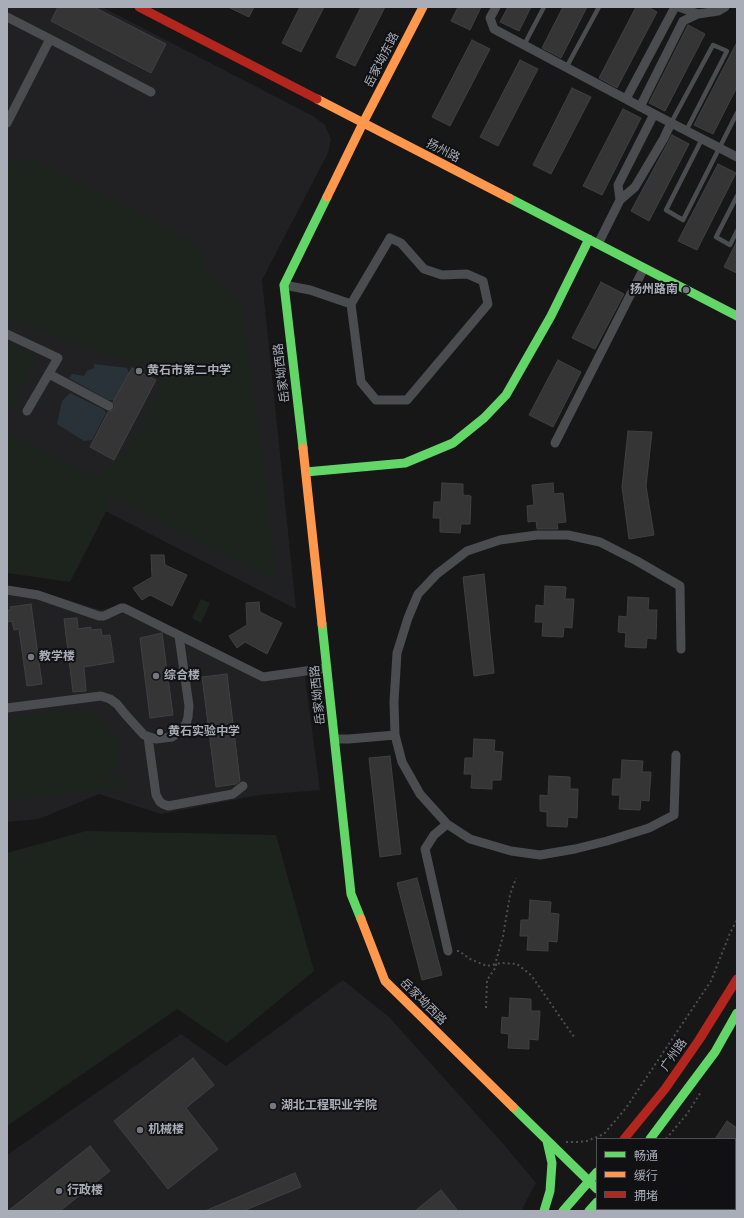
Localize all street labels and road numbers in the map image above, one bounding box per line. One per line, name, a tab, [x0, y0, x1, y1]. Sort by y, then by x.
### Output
street label: 岳家坳东路	[362, 30, 402, 90]
street label: 扬州路	[424, 136, 462, 166]
street label: 岳家坳西路	[271, 342, 293, 404]
street label: 岳家坳西路	[308, 664, 328, 726]
street label: 岳家坳西路	[397, 976, 449, 1028]
street label: 广州路	[658, 1036, 690, 1074]

